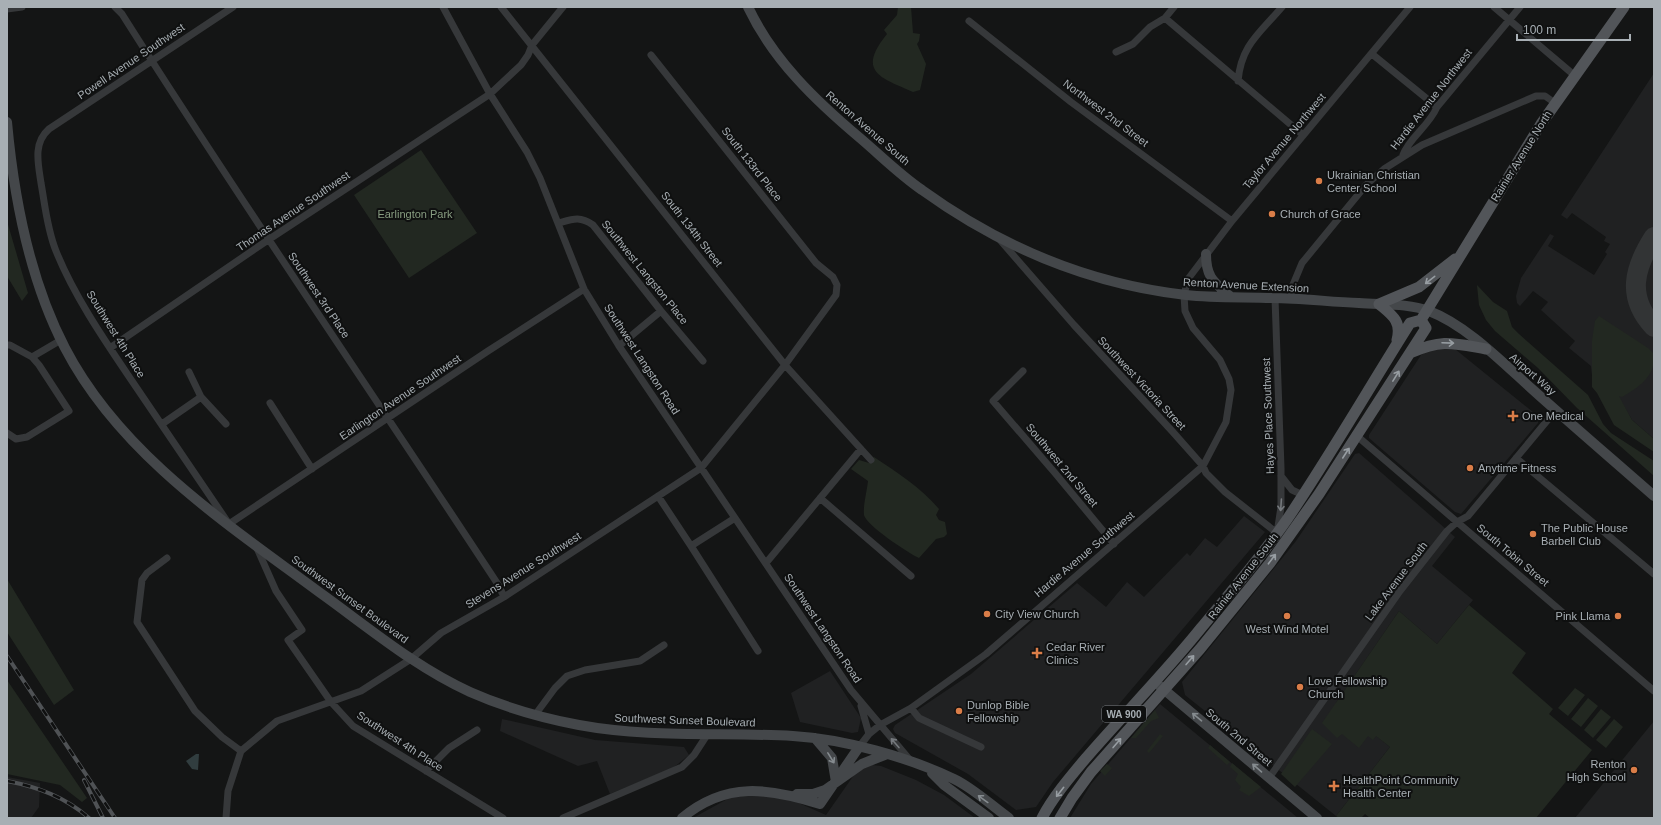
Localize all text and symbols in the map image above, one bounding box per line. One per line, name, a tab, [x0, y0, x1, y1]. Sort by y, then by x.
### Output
scale bar	[1517, 16, 1630, 42]
street label: Powell Avenue Southwest	[75, 21, 187, 101]
text: 100 m	[1523, 23, 1556, 37]
street label: Hardie Avenue Northwest	[1388, 46, 1474, 152]
street label: Northwest 2nd Street	[1061, 77, 1151, 149]
street label: Renton Avenue South	[824, 88, 912, 168]
street label: Taylor Avenue Northwest	[1240, 91, 1328, 191]
street label: Rainier Avenue North	[1488, 109, 1554, 203]
street label: South 133rd Place	[719, 125, 785, 203]
street label: Thomas Avenue Southwest	[234, 169, 352, 253]
place label: Ukrainian Christian Center School	[1327, 169, 1420, 194]
marker: Ukrainian Christian Center School	[1314, 176, 1324, 186]
street label: South 134th Street	[659, 189, 725, 269]
park label: Earlington Park	[377, 208, 453, 220]
place label: Church of Grace	[1280, 208, 1361, 220]
marker: Church of Grace	[1267, 209, 1277, 219]
street label: Southwest Langston Place	[599, 218, 691, 326]
street label: Southwest 3rd Place	[286, 250, 352, 340]
one-way arrow	[1424, 275, 1435, 284]
street label: Renton Avenue Extension	[1183, 276, 1309, 294]
street label: Southwest 4th Place	[84, 288, 148, 380]
street label: Southwest Langston Road	[602, 302, 682, 416]
street label: Southwest Victoria Street	[1096, 334, 1188, 432]
one-way arrow	[1441, 339, 1454, 347]
street label: Airport Way	[1508, 351, 1559, 398]
street label: Earlington Avenue Southwest	[337, 352, 463, 442]
street label: Hayes Place Southwest	[1260, 358, 1276, 474]
one-way arrow	[1392, 371, 1400, 382]
marker: One Medical	[1507, 410, 1519, 422]
place label: One Medical	[1522, 410, 1584, 422]
street label: Southwest 2nd Street	[1024, 421, 1100, 509]
one-way arrow	[1343, 447, 1351, 459]
place label: Anytime Fitness	[1478, 462, 1557, 474]
marker: Anytime Fitness	[1465, 463, 1475, 473]
one-way arrow	[1277, 498, 1285, 511]
street label: Hardie Avenue Southwest	[1032, 509, 1136, 599]
street label: South Tobin Street	[1475, 521, 1551, 589]
place label: The Public House Barbell Club	[1541, 522, 1628, 547]
street label: Stevens Avenue Southwest	[463, 529, 583, 611]
marker: The Public House Barbell Club	[1528, 529, 1538, 539]
street label: Rainier Avenue South	[1206, 530, 1280, 622]
street label: Lake Avenue South	[1363, 539, 1429, 623]
street label: Southwest Sunset Boulevard	[289, 553, 411, 645]
one-way arrow	[1268, 554, 1276, 565]
street label: Southwest Langston Road	[782, 571, 864, 685]
place label: City View Church	[995, 608, 1079, 620]
marker: City View Church	[982, 609, 992, 619]
place label: Pink Llama	[1556, 610, 1611, 622]
marker: West Wind Motel	[1282, 611, 1292, 621]
marker: Pink Llama	[1613, 611, 1623, 621]
place label: West Wind Motel	[1246, 623, 1328, 635]
place label: Cedar River Clinics	[1046, 641, 1105, 666]
marker: Cedar River Clinics	[1031, 647, 1043, 659]
one-way arrow	[1185, 655, 1195, 665]
place label: Love Fellowship Church	[1308, 675, 1387, 700]
marker: Love Fellowship Church	[1295, 682, 1305, 692]
place label: Dunlop Bible Fellowship	[967, 699, 1029, 724]
marker: Dunlop Bible Fellowship	[954, 706, 964, 716]
road number: WA 900	[1102, 706, 1146, 722]
street label: South 2nd Street	[1204, 706, 1274, 768]
street label: Southwest 4th Place	[355, 709, 445, 773]
street label: Southwest Sunset Boulevard	[614, 712, 756, 728]
one-way arrow	[1191, 712, 1202, 721]
one-way arrow	[890, 738, 899, 748]
one-way arrow	[1112, 738, 1122, 748]
one-way arrow	[826, 752, 835, 763]
place label: Renton High School	[1567, 758, 1626, 783]
one-way arrow	[1252, 764, 1262, 773]
marker: Renton High School	[1629, 765, 1639, 775]
place label: HealthPoint Community Health Center	[1343, 774, 1459, 799]
marker: HealthPoint Community Health Center	[1328, 780, 1340, 792]
one-way arrow	[1055, 786, 1064, 797]
one-way arrow	[977, 794, 988, 803]

